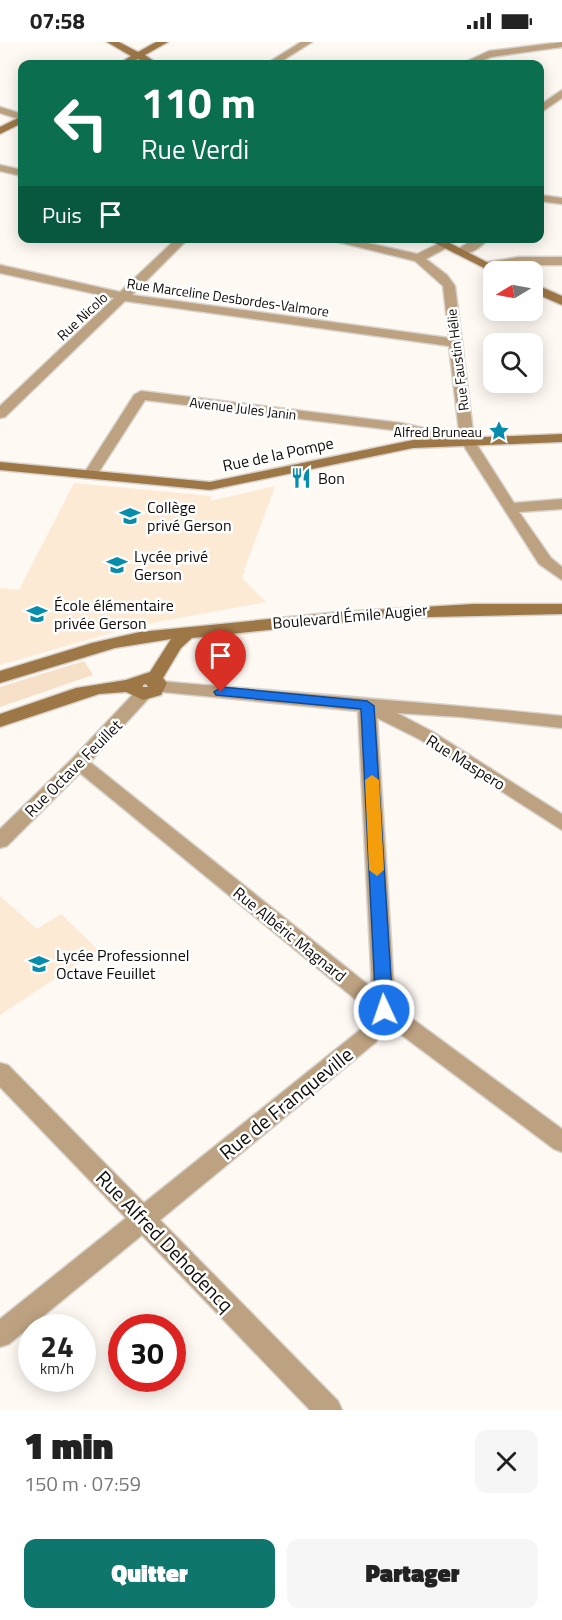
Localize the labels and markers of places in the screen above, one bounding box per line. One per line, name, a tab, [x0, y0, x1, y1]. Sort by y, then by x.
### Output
place icon: Alfred Bruneau	[487, 419, 511, 443]
place label: Alfred Bruneau	[394, 421, 482, 442]
restaurant icon: Bon	[289, 466, 313, 490]
place label: Bon	[318, 466, 345, 490]
place label: Collège privé Gerson	[147, 495, 232, 537]
school or university icon: Collège privé Gerson	[118, 504, 142, 528]
place label: Lycée privé Gerson	[134, 544, 208, 586]
school or university icon: Lycée privé Gerson	[105, 553, 129, 577]
place label: École élémentaire privée Gerson	[54, 593, 174, 635]
school or university icon: École élémentaire privée Gerson	[25, 602, 49, 626]
pin	[195, 630, 246, 692]
place label: Lycée Professionnel Octave Feuillet	[56, 943, 189, 985]
school or university icon: Lycée Professionnel Octave Feuillet	[27, 952, 51, 976]

